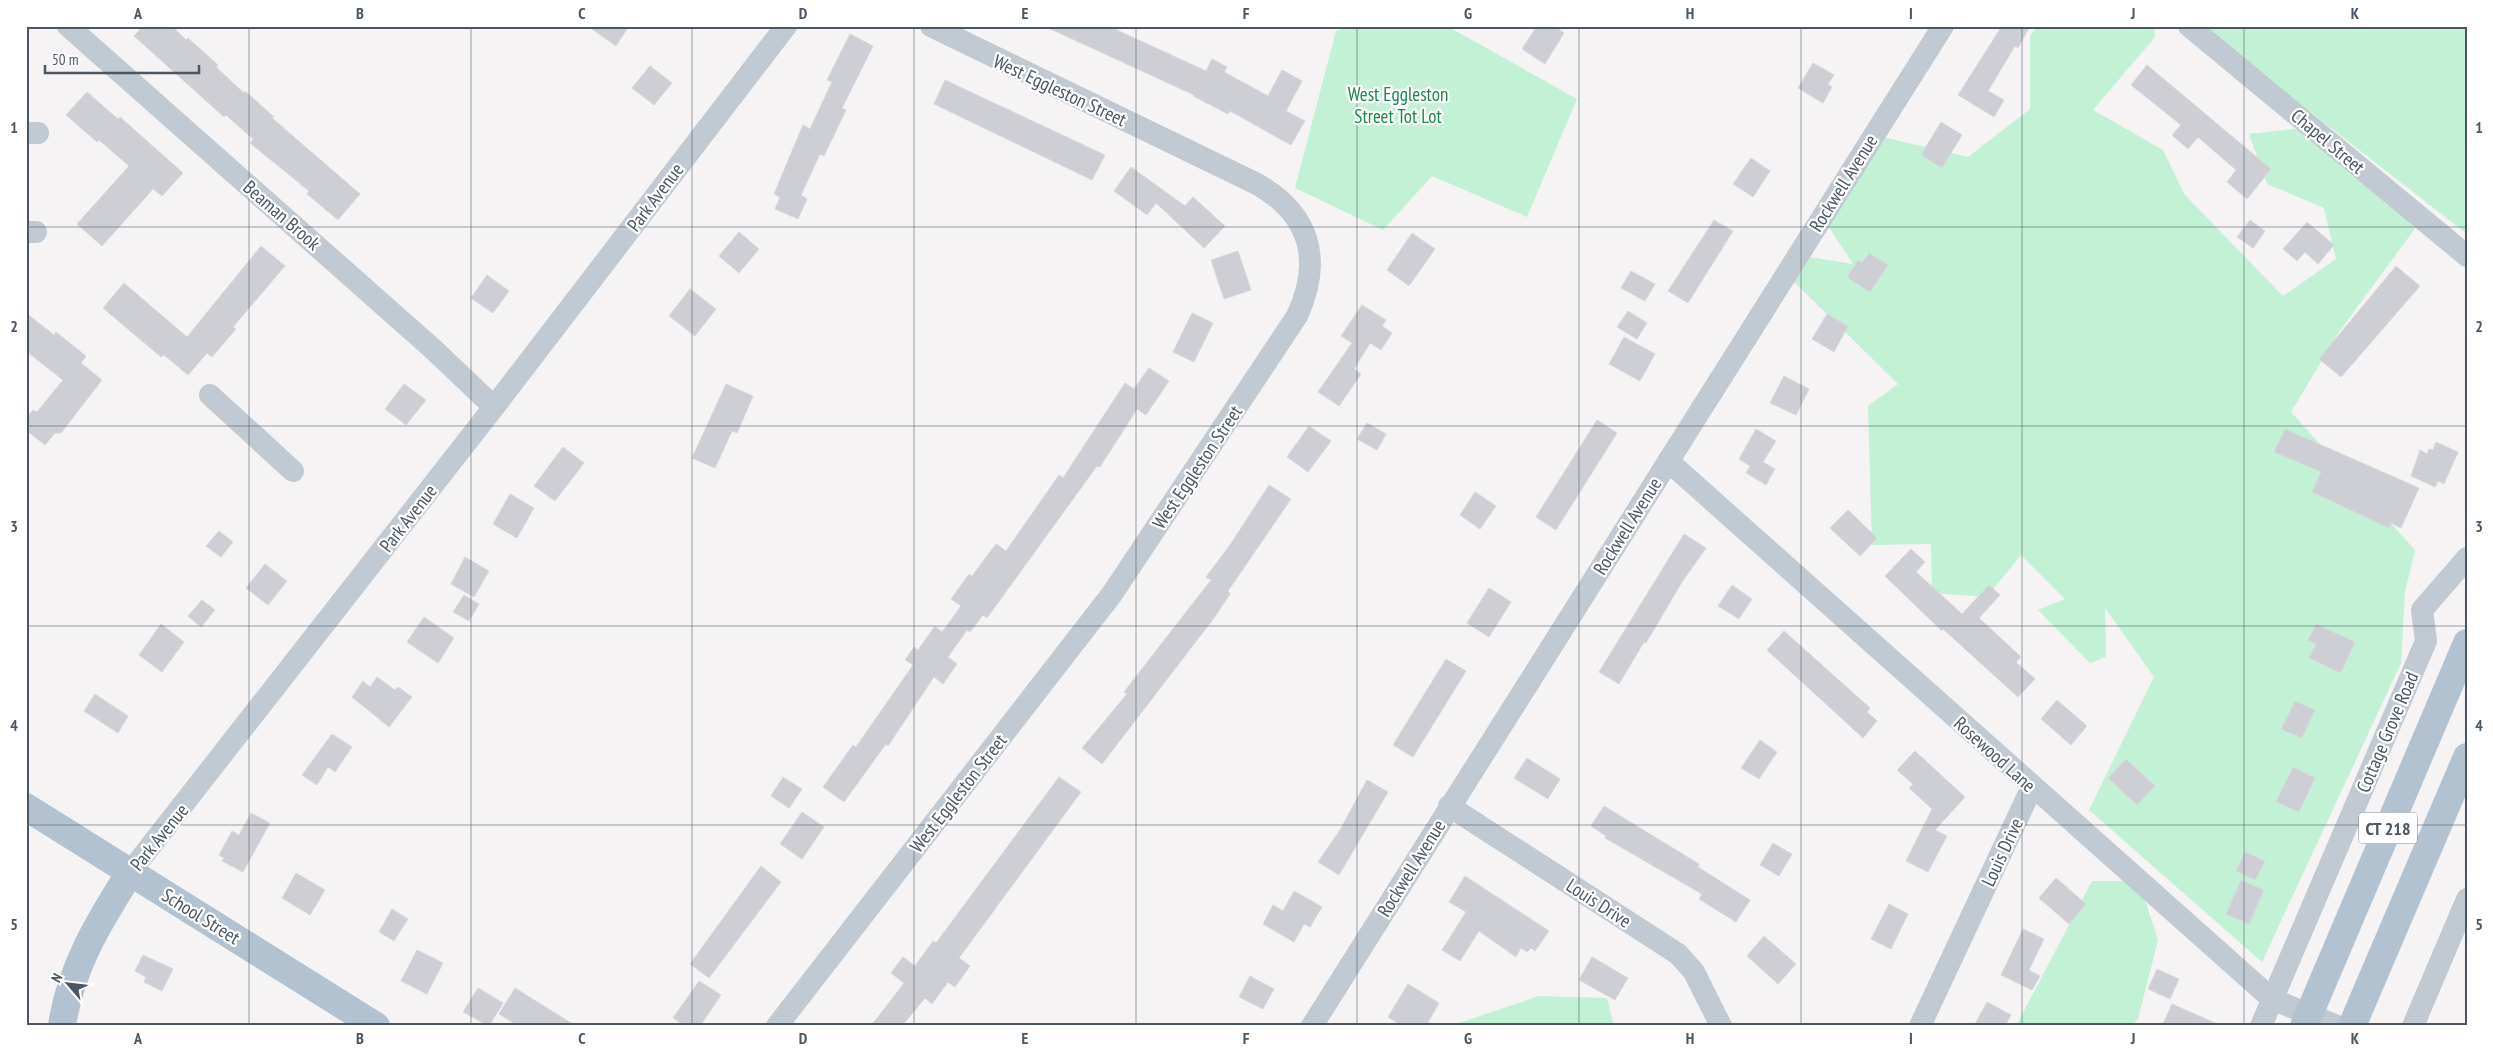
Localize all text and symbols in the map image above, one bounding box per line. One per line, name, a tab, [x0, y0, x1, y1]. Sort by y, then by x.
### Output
text: A	[133, 3, 143, 23]
text: B	[356, 3, 364, 23]
text: C	[578, 3, 586, 23]
text: D	[799, 3, 808, 23]
text: E	[1022, 3, 1029, 23]
text: F	[1243, 3, 1250, 23]
text: G	[1464, 3, 1472, 23]
text: H	[1686, 3, 1694, 23]
text: I	[1909, 3, 1913, 23]
text: J	[2130, 3, 2135, 23]
text: K	[2351, 3, 2360, 23]
scale bar	[45, 42, 199, 74]
street label: West Eggleston Street	[990, 49, 1131, 132]
text: 50 m	[52, 50, 78, 69]
park label: West Eggleston Street Tot Lot	[1348, 82, 1448, 128]
street label: Chapel Street	[2286, 103, 2370, 179]
text: 1	[10, 117, 18, 137]
text: 1	[2475, 117, 2483, 137]
street label: Rockwell Avenue	[1804, 130, 1882, 236]
street label: Park Avenue	[622, 158, 689, 236]
street label: Beaman Brook	[238, 175, 326, 256]
text: 2	[10, 316, 18, 336]
text: 2	[2475, 316, 2483, 336]
street label: West Eggleston Street	[1147, 400, 1248, 533]
street label: Rockwell Avenue	[1588, 473, 1666, 579]
street label: Park Avenue	[374, 479, 442, 557]
text: 3	[10, 516, 18, 536]
text: 3	[2475, 516, 2483, 536]
street label: Cottage Grove Road	[2351, 668, 2423, 796]
street label: Rosewood Lane	[1949, 711, 2041, 797]
text: 4	[10, 715, 18, 735]
text: 4	[2475, 715, 2483, 735]
street label: West Eggleston Street	[904, 728, 1012, 857]
street label: Park Avenue	[125, 799, 193, 875]
road number: CT 218	[2359, 812, 2417, 844]
street label: Louis Drive	[1976, 814, 2028, 890]
street label: Rockwell Avenue	[1372, 815, 1450, 921]
street label: Louis Drive	[1562, 873, 1636, 933]
street label: School Street	[158, 883, 245, 950]
text: 5	[10, 914, 18, 934]
text: 5	[2475, 914, 2483, 934]
north arrow	[42, 960, 92, 1010]
text: N	[47, 970, 66, 985]
text: A	[133, 1028, 143, 1048]
text: B	[356, 1028, 364, 1048]
text: C	[578, 1028, 586, 1048]
text: D	[799, 1028, 808, 1048]
text: E	[1022, 1028, 1029, 1048]
text: F	[1243, 1028, 1250, 1048]
text: G	[1464, 1028, 1472, 1048]
text: H	[1686, 1028, 1694, 1048]
text: I	[1909, 1028, 1913, 1048]
text: J	[2130, 1028, 2135, 1048]
text: K	[2351, 1028, 2360, 1048]

